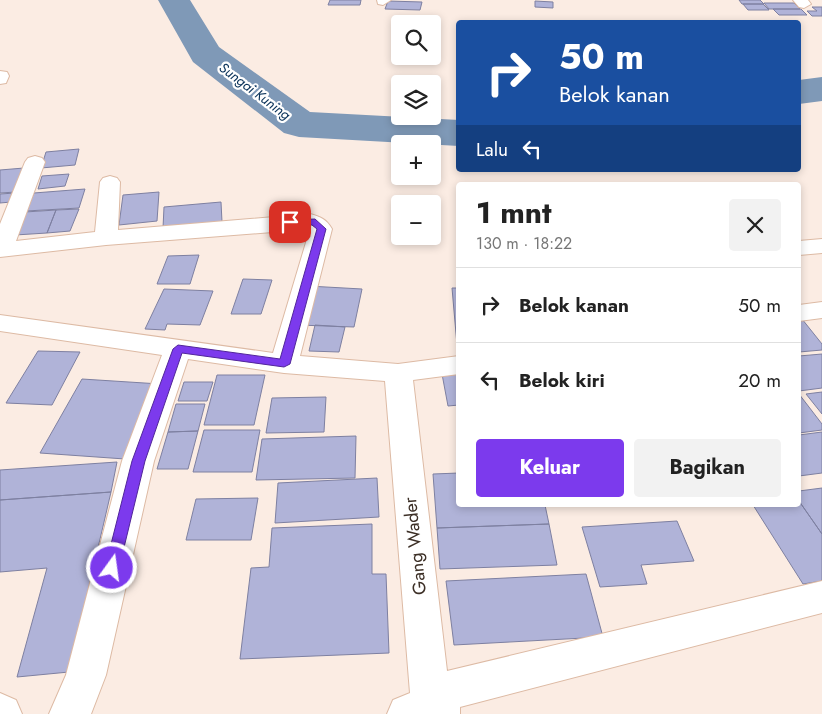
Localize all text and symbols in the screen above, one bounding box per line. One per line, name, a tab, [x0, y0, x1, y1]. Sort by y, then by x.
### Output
map controls	[391, 15, 441, 245]
button: search	[391, 15, 441, 65]
text: 50 m	[559, 32, 644, 82]
icon: right	[476, 40, 541, 105]
water label: Sungai Kuning	[215, 57, 295, 125]
button: layers	[391, 75, 441, 125]
text: Belok kanan	[559, 78, 670, 110]
button: +	[391, 135, 441, 185]
icon: left	[518, 135, 546, 163]
text: Lalu	[476, 136, 508, 163]
text: 1 mnt	[476, 191, 552, 234]
button: −	[391, 195, 441, 245]
button: close	[729, 199, 781, 251]
pin	[269, 201, 311, 243]
icon: arrive	[276, 208, 304, 236]
text: 130 m · 18:22	[476, 232, 572, 255]
icon: right	[476, 291, 504, 319]
text: Belok kanan	[519, 292, 629, 319]
text: 50 m	[738, 292, 781, 319]
icon: left	[476, 366, 504, 394]
text: Belok kiri	[519, 367, 605, 394]
text: 20 m	[738, 367, 781, 394]
button: Keluar	[476, 439, 624, 497]
button: Bagikan	[634, 439, 781, 497]
street label: Gang Wader	[397, 495, 433, 596]
position arrow	[85, 541, 137, 593]

